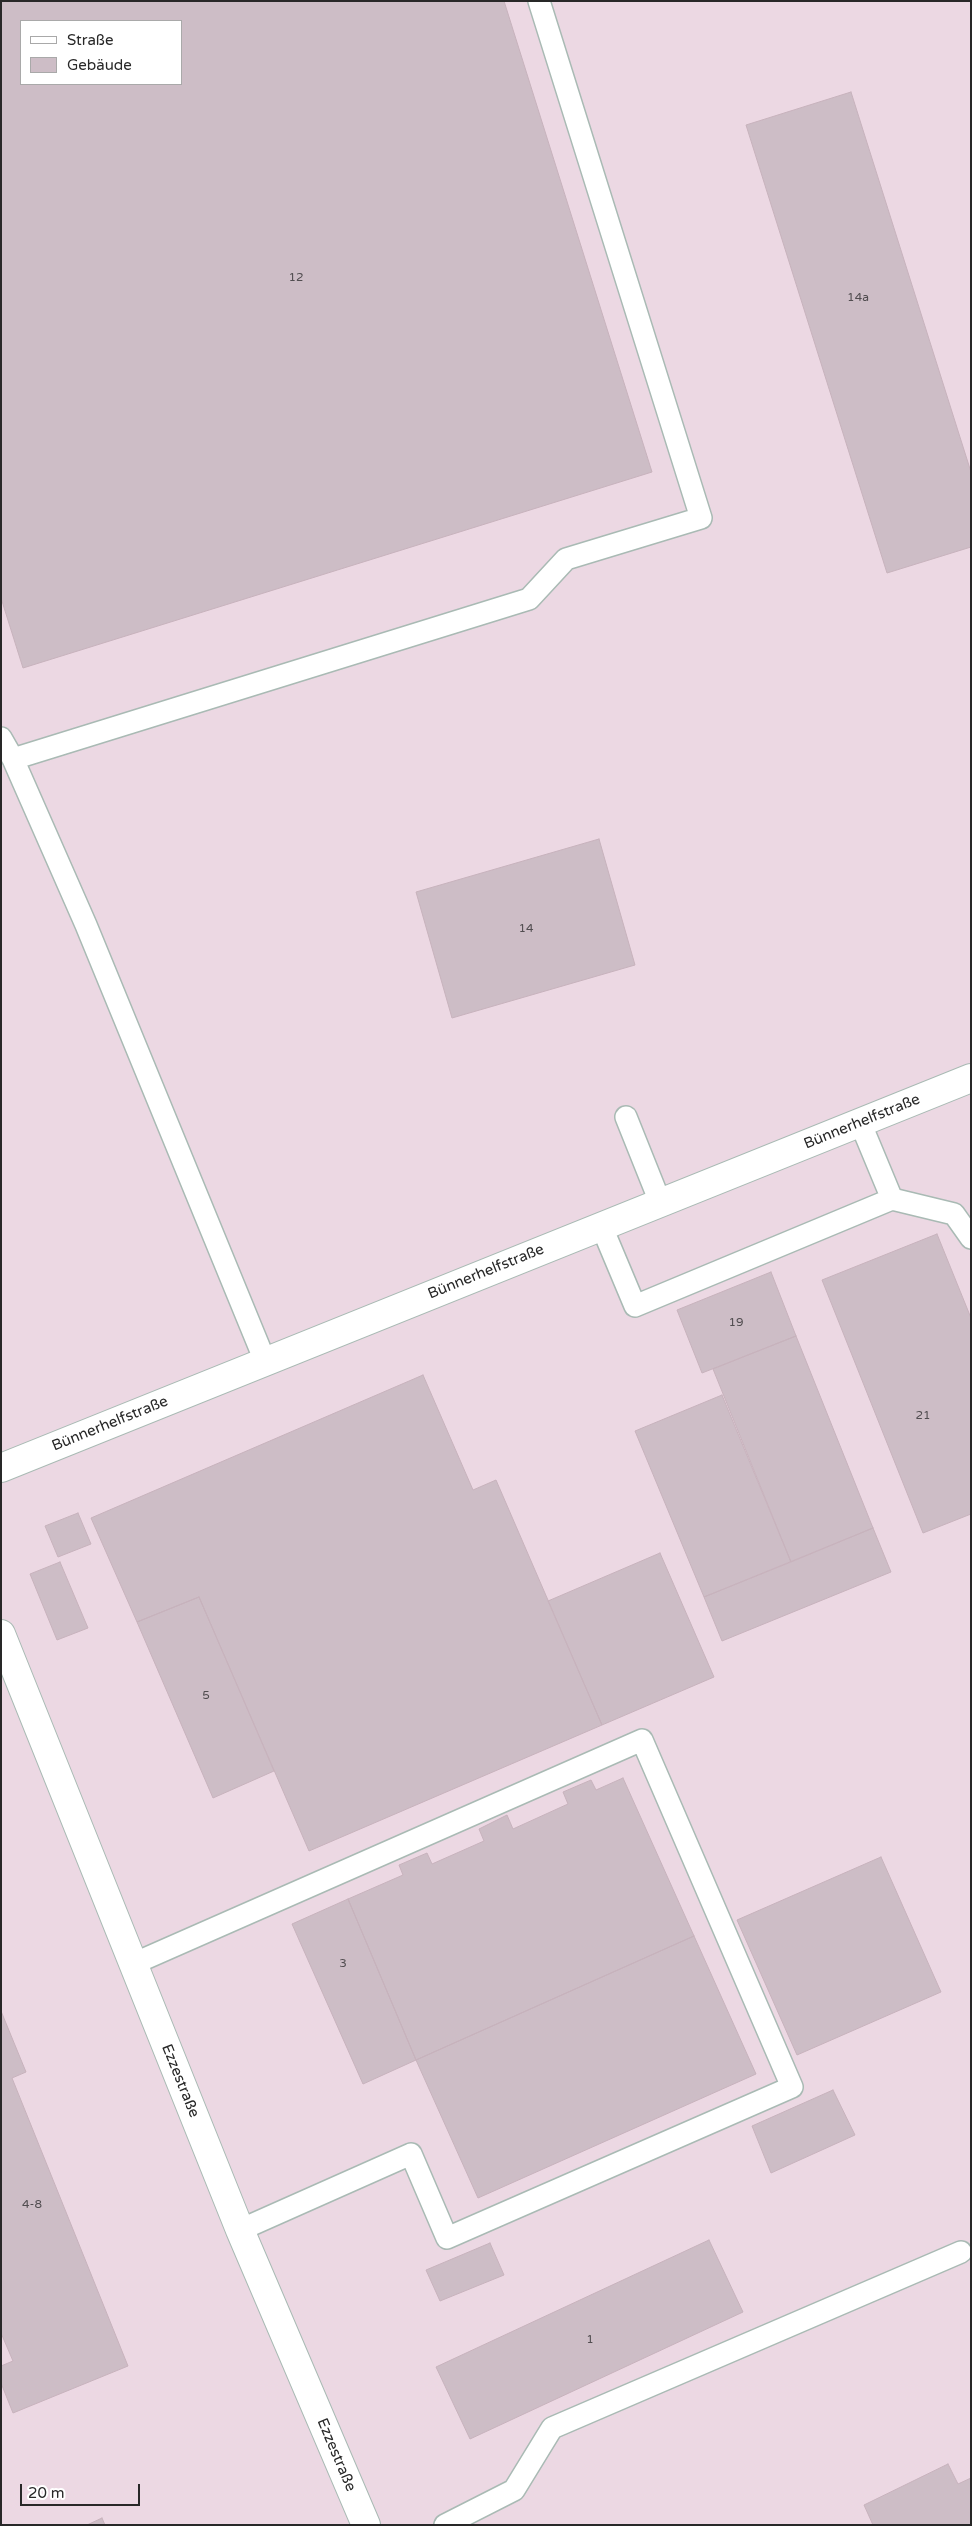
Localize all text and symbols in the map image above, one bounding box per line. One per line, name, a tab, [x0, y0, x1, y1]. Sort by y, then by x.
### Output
legend	[20, 20, 182, 85]
text: Straße	[67, 31, 113, 49]
text: Gebäude	[67, 56, 132, 74]
house number: 12	[288, 271, 304, 285]
house number: 14a	[847, 291, 869, 305]
house number: 14	[518, 922, 534, 936]
street label: Bünnerhelfstraße	[801, 1090, 923, 1154]
street label: Bünnerhelfstraße	[425, 1240, 547, 1304]
house number: 19	[728, 1316, 744, 1330]
street label: Bünnerhelfstraße	[49, 1392, 171, 1456]
house number: 21	[915, 1409, 931, 1423]
house number: 5	[202, 1689, 210, 1703]
house number: 3	[339, 1957, 347, 1971]
street label: Ezzestraße	[157, 2042, 203, 2120]
house number: 4-8	[22, 2198, 42, 2212]
house number: 1	[586, 2333, 594, 2347]
street label: Ezzestraße	[313, 2416, 359, 2494]
scale bar	[22, 2474, 142, 2506]
text: 20 m	[28, 2484, 65, 2502]

